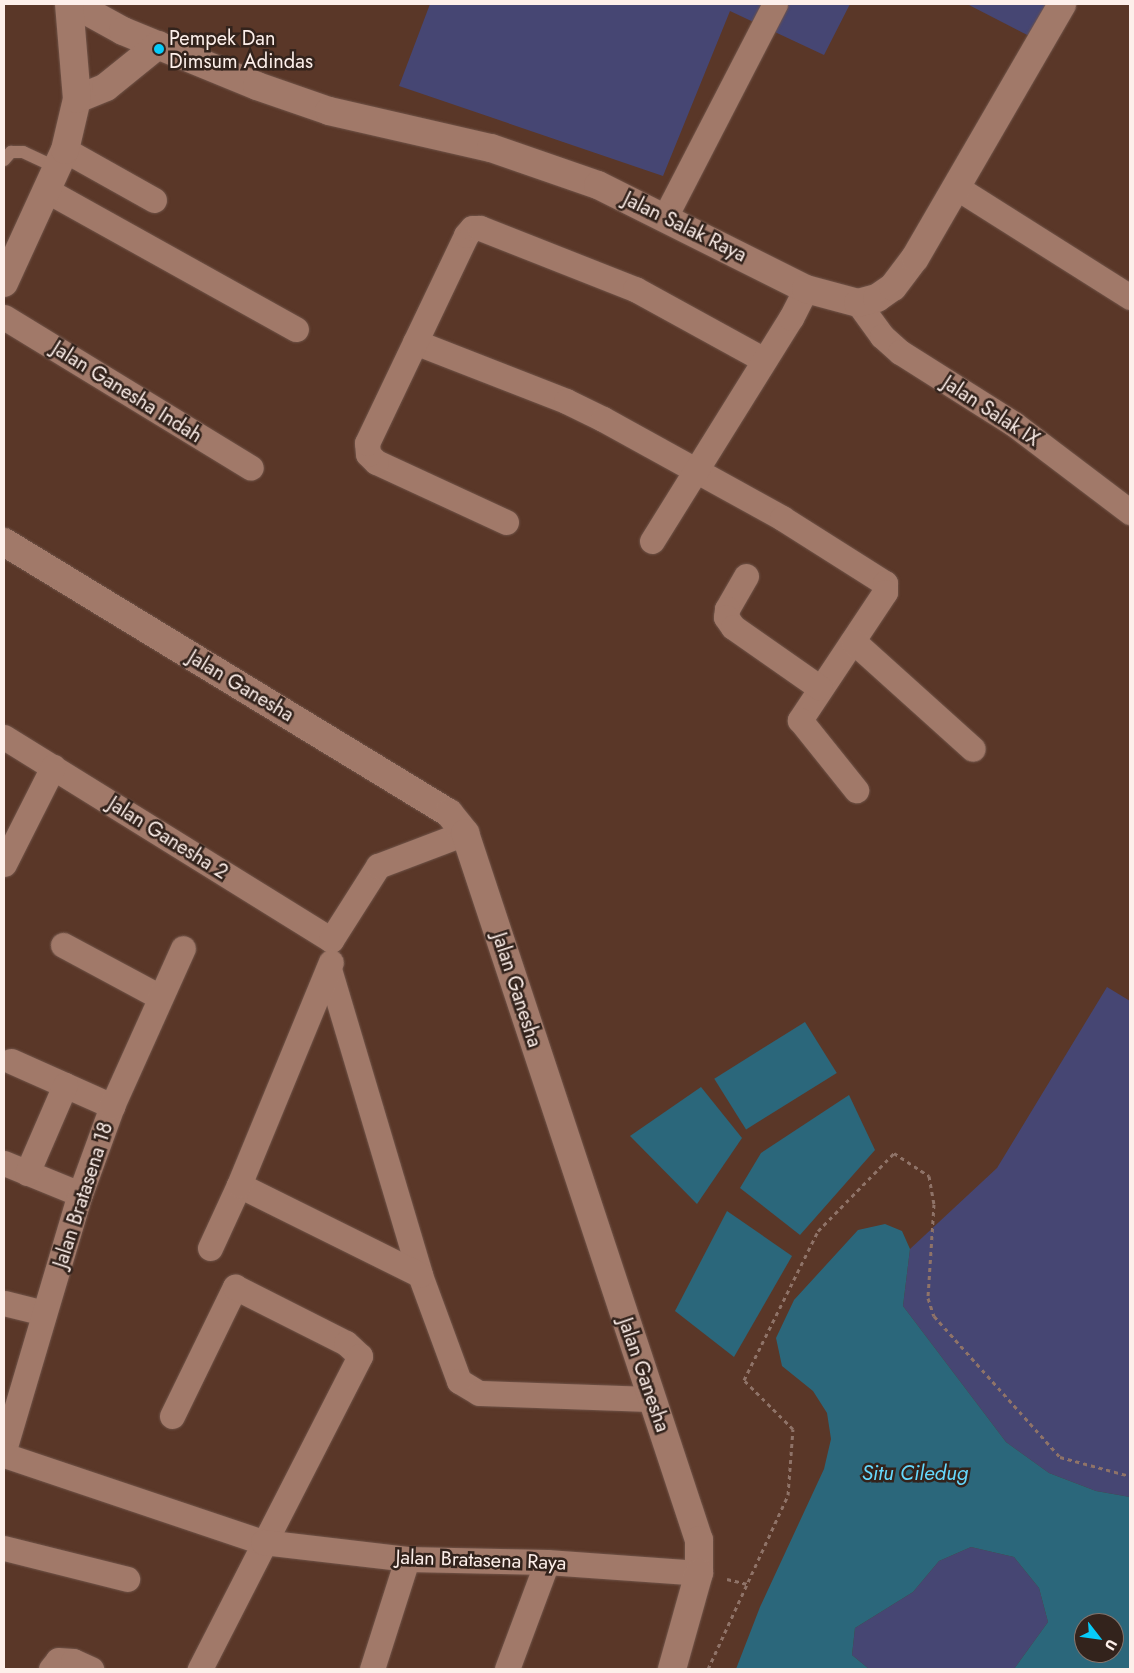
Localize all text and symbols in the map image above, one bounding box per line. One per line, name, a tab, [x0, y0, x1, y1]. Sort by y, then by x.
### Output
place label: Pempek Dan Dimsum Adindas	[169, 26, 313, 73]
marker: Pempek Dan Dimsum Adindas	[153, 43, 165, 55]
street label: Jalan Salak Raya	[620, 187, 750, 267]
street label: Jalan Ganesha Indah	[48, 336, 206, 448]
street label: Jalan Salak IX	[938, 371, 1044, 451]
street label: Jalan Ganesha	[184, 645, 298, 727]
street label: Jalan Ganesha 2	[104, 792, 232, 884]
street label: Jalan Ganesha	[487, 930, 547, 1050]
street label: Jalan Bratasena 18	[48, 1119, 118, 1271]
street label: Jalan Ganesha	[613, 1315, 675, 1435]
water label: Situ Ciledug	[862, 1460, 968, 1486]
street label: Jalan Bratasena Raya	[395, 1545, 567, 1575]
north arrow	[1074, 1613, 1124, 1663]
text: U	[1100, 1636, 1122, 1654]

